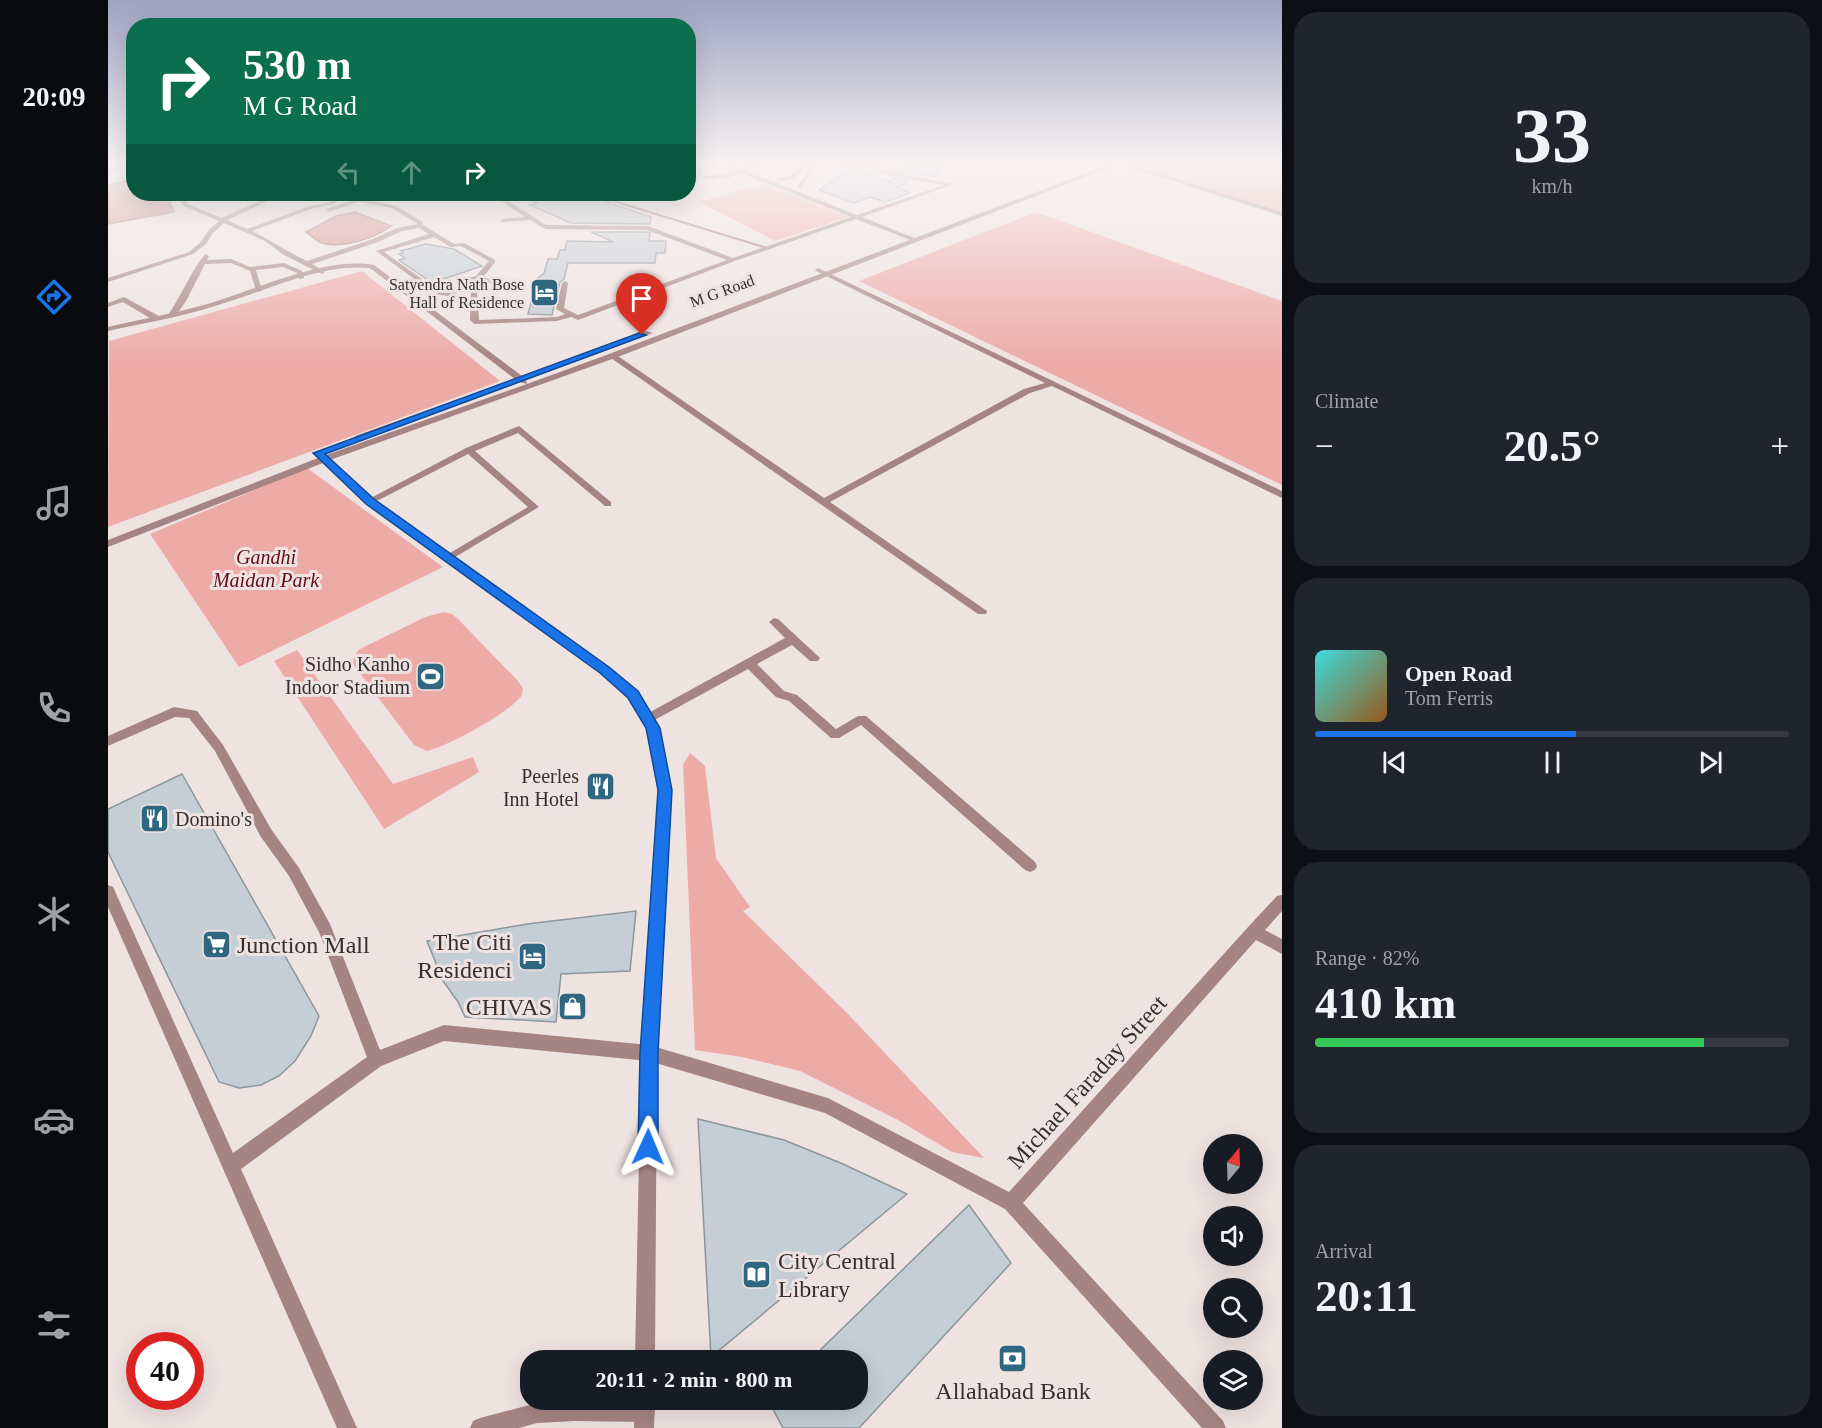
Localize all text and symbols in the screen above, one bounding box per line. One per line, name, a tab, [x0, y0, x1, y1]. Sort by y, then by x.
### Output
icon: right	[144, 42, 222, 120]
text: 530 m	[243, 42, 352, 88]
text: 20:09	[23, 82, 86, 112]
text: M G Road	[243, 91, 357, 121]
text: 33	[1513, 92, 1591, 179]
icon: left	[332, 156, 365, 189]
icon: ahead	[395, 156, 428, 189]
icon: right	[458, 156, 491, 189]
text: km/h	[1531, 175, 1573, 197]
street label: M G Road	[687, 271, 757, 311]
pin	[616, 273, 667, 335]
icon: directions	[33, 276, 75, 318]
place label: Satyendra Nath Bose Hall of Residence	[389, 276, 524, 311]
hotel icon: Satyendra Nath Bose Hall of Residence	[529, 277, 561, 309]
icon: arrive	[625, 282, 658, 315]
text: Climate	[1315, 390, 1378, 412]
text: 20.5°	[1504, 421, 1600, 471]
text: −	[1315, 428, 1334, 464]
text: +	[1770, 428, 1789, 464]
icon: music	[33, 482, 75, 524]
park label: Gandhi Maidan Park	[212, 546, 320, 591]
place label: Sidho Kanho Indoor Stadium	[285, 653, 410, 698]
sports icon: Sidho Kanho Indoor Stadium	[415, 660, 447, 692]
text: Open Road	[1405, 661, 1512, 686]
icon: phone	[33, 687, 75, 729]
text: Tom Ferris	[1405, 687, 1493, 709]
icon: previous	[1378, 746, 1411, 779]
icon: pause	[1536, 746, 1569, 779]
icon: next	[1694, 746, 1727, 779]
place label: Peerles Inn Hotel	[503, 765, 579, 810]
restaurant icon: Peerles Inn Hotel	[584, 771, 616, 803]
restaurant icon: Domino's	[138, 803, 170, 835]
place label: Domino's	[175, 808, 252, 830]
icon: climate	[33, 893, 75, 935]
supermarket icon: Junction Mall	[200, 929, 232, 961]
place label: The Citi Residenci	[417, 929, 512, 983]
place label: Junction Mall	[237, 932, 370, 958]
hotel icon: The Citi Residenci	[517, 940, 549, 972]
text: Range · 82%	[1315, 947, 1419, 969]
text: 410 km	[1315, 978, 1456, 1028]
street label: Michael Faraday Street	[1002, 990, 1172, 1174]
shop icon: CHIVAS	[557, 991, 589, 1023]
place label: CHIVAS	[466, 994, 552, 1020]
icon: car	[33, 1099, 75, 1141]
position arrow	[616, 1115, 680, 1179]
north arrow	[1203, 1134, 1263, 1194]
map controls	[1203, 1134, 1263, 1410]
button: sound	[1203, 1206, 1263, 1266]
text: Arrival	[1315, 1240, 1373, 1262]
place label: City Central Library	[778, 1248, 896, 1302]
library icon: City Central Library	[741, 1259, 773, 1291]
text: 20:11	[1315, 1271, 1418, 1321]
button: search	[1203, 1278, 1263, 1338]
icon: filters	[33, 1304, 75, 1346]
speed limit sign: 40	[126, 1332, 204, 1410]
bank icon: Allahabad Bank	[997, 1342, 1029, 1374]
button: layers	[1203, 1350, 1263, 1410]
text: 20:11 · 2 min · 800 m	[596, 1367, 792, 1392]
place label: Allahabad Bank	[935, 1378, 1091, 1404]

